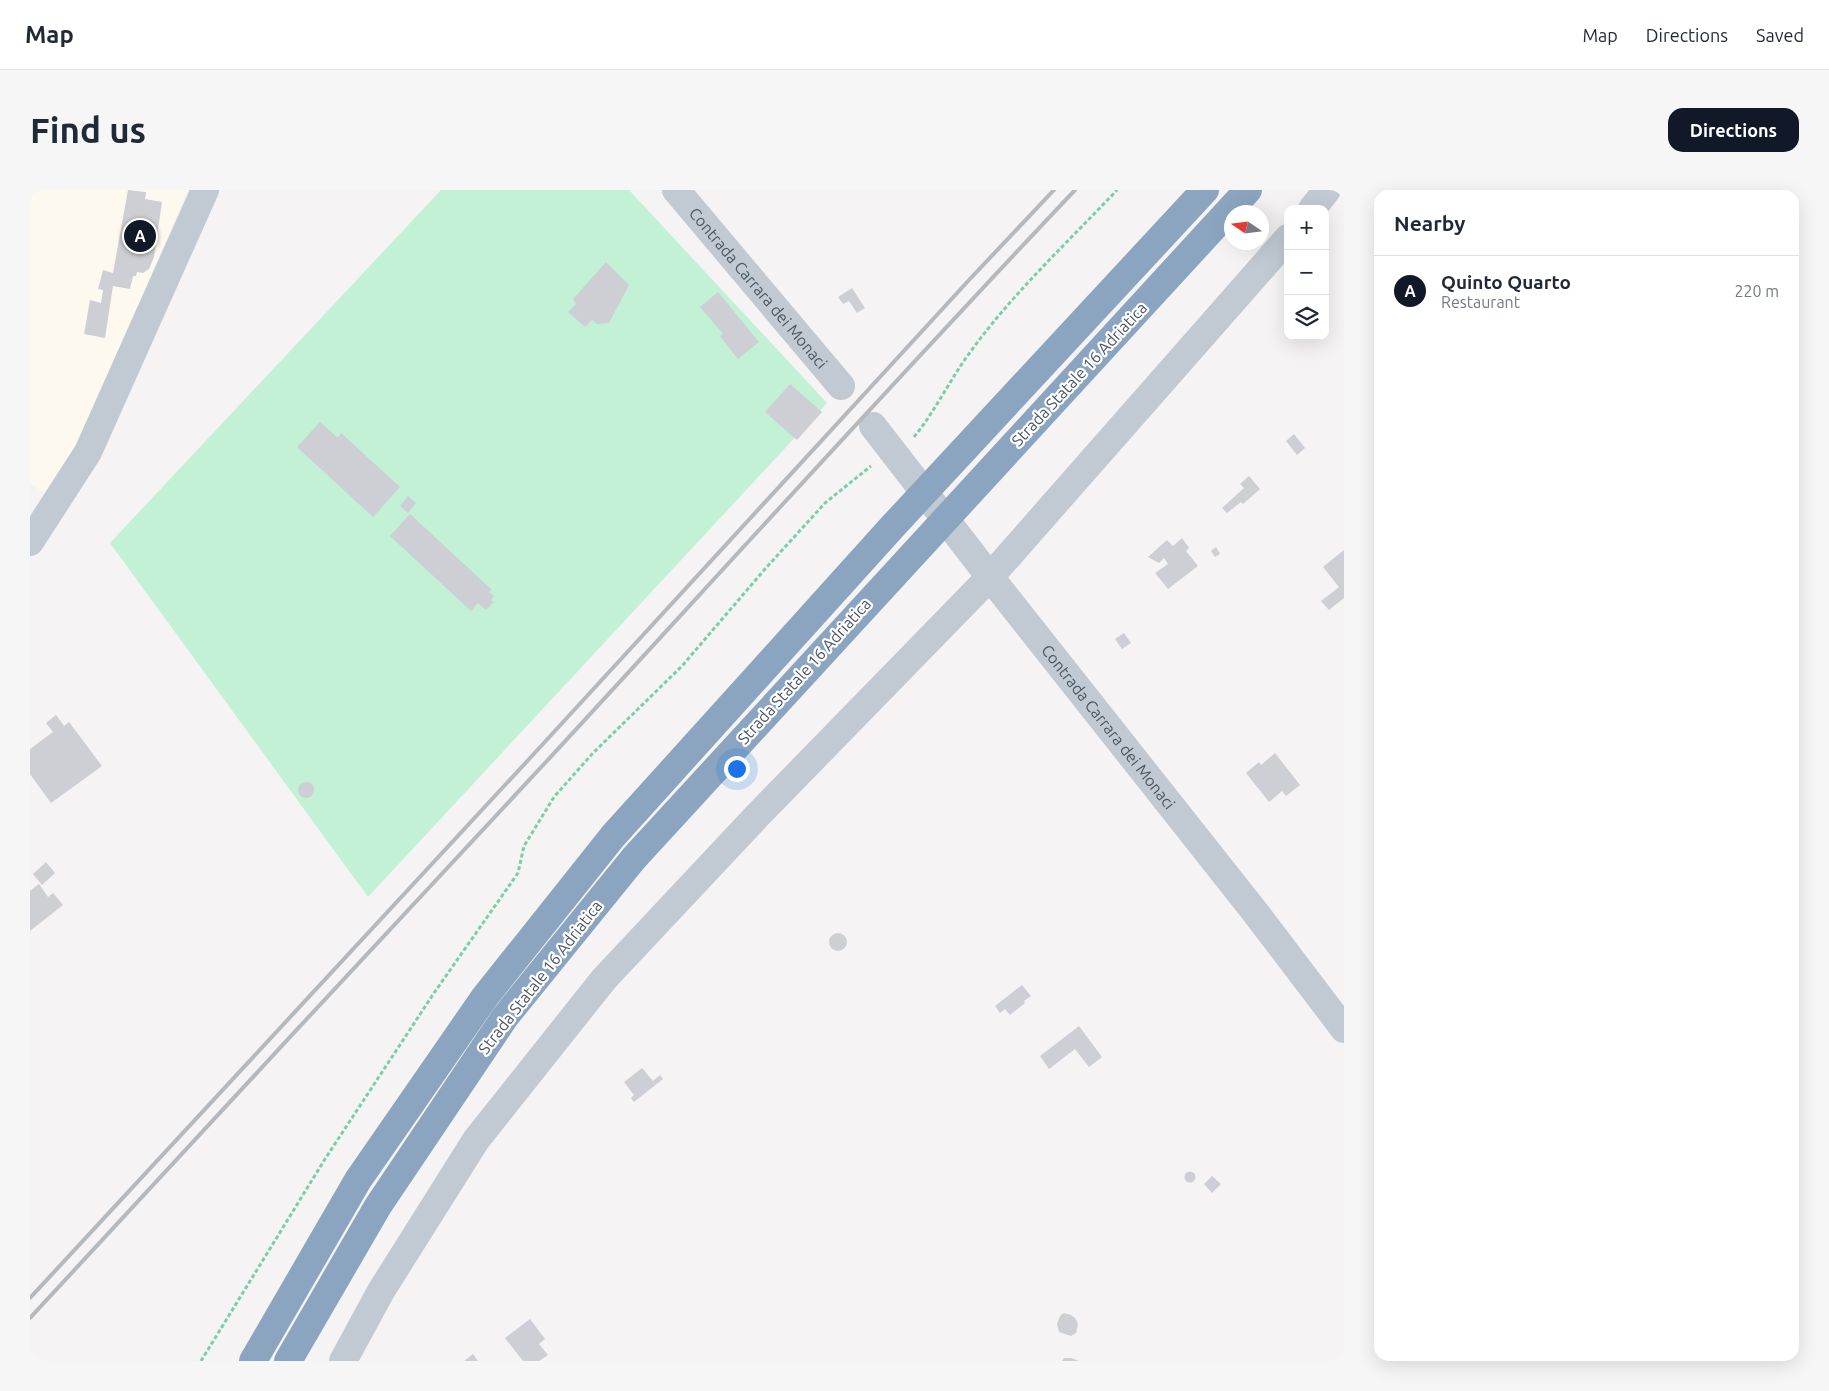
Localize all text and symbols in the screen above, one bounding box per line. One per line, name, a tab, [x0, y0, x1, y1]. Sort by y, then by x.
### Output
text: Map	[25, 21, 74, 48]
text: Map	[1582, 25, 1618, 45]
text: Directions	[1646, 25, 1728, 45]
text: Saved	[1756, 25, 1804, 45]
button: Directions	[1668, 108, 1799, 152]
text: Find us	[30, 110, 146, 150]
street label: Contrada Carrara dei Monaci	[686, 204, 831, 372]
north arrow	[1224, 205, 1269, 250]
map controls	[1284, 205, 1329, 340]
button: +	[1284, 205, 1329, 250]
text: Nearby	[1394, 211, 1465, 235]
pin: A	[124, 217, 156, 255]
button: −	[1284, 250, 1329, 295]
text: Quinto Quarto	[1441, 271, 1571, 293]
text: A	[1404, 282, 1416, 300]
text: 220 m	[1734, 282, 1779, 300]
text: Restaurant	[1441, 293, 1520, 311]
button: layers	[1284, 295, 1329, 340]
street label: Strada Statale 16 Adriatica	[1008, 299, 1150, 449]
street label: Strada Statale 16 Adriatica	[734, 595, 874, 747]
street label: Contrada Carrara dei Monaci	[1038, 641, 1179, 813]
your location	[724, 756, 750, 782]
street label: Strada Statale 16 Adriatica	[475, 897, 605, 1057]

